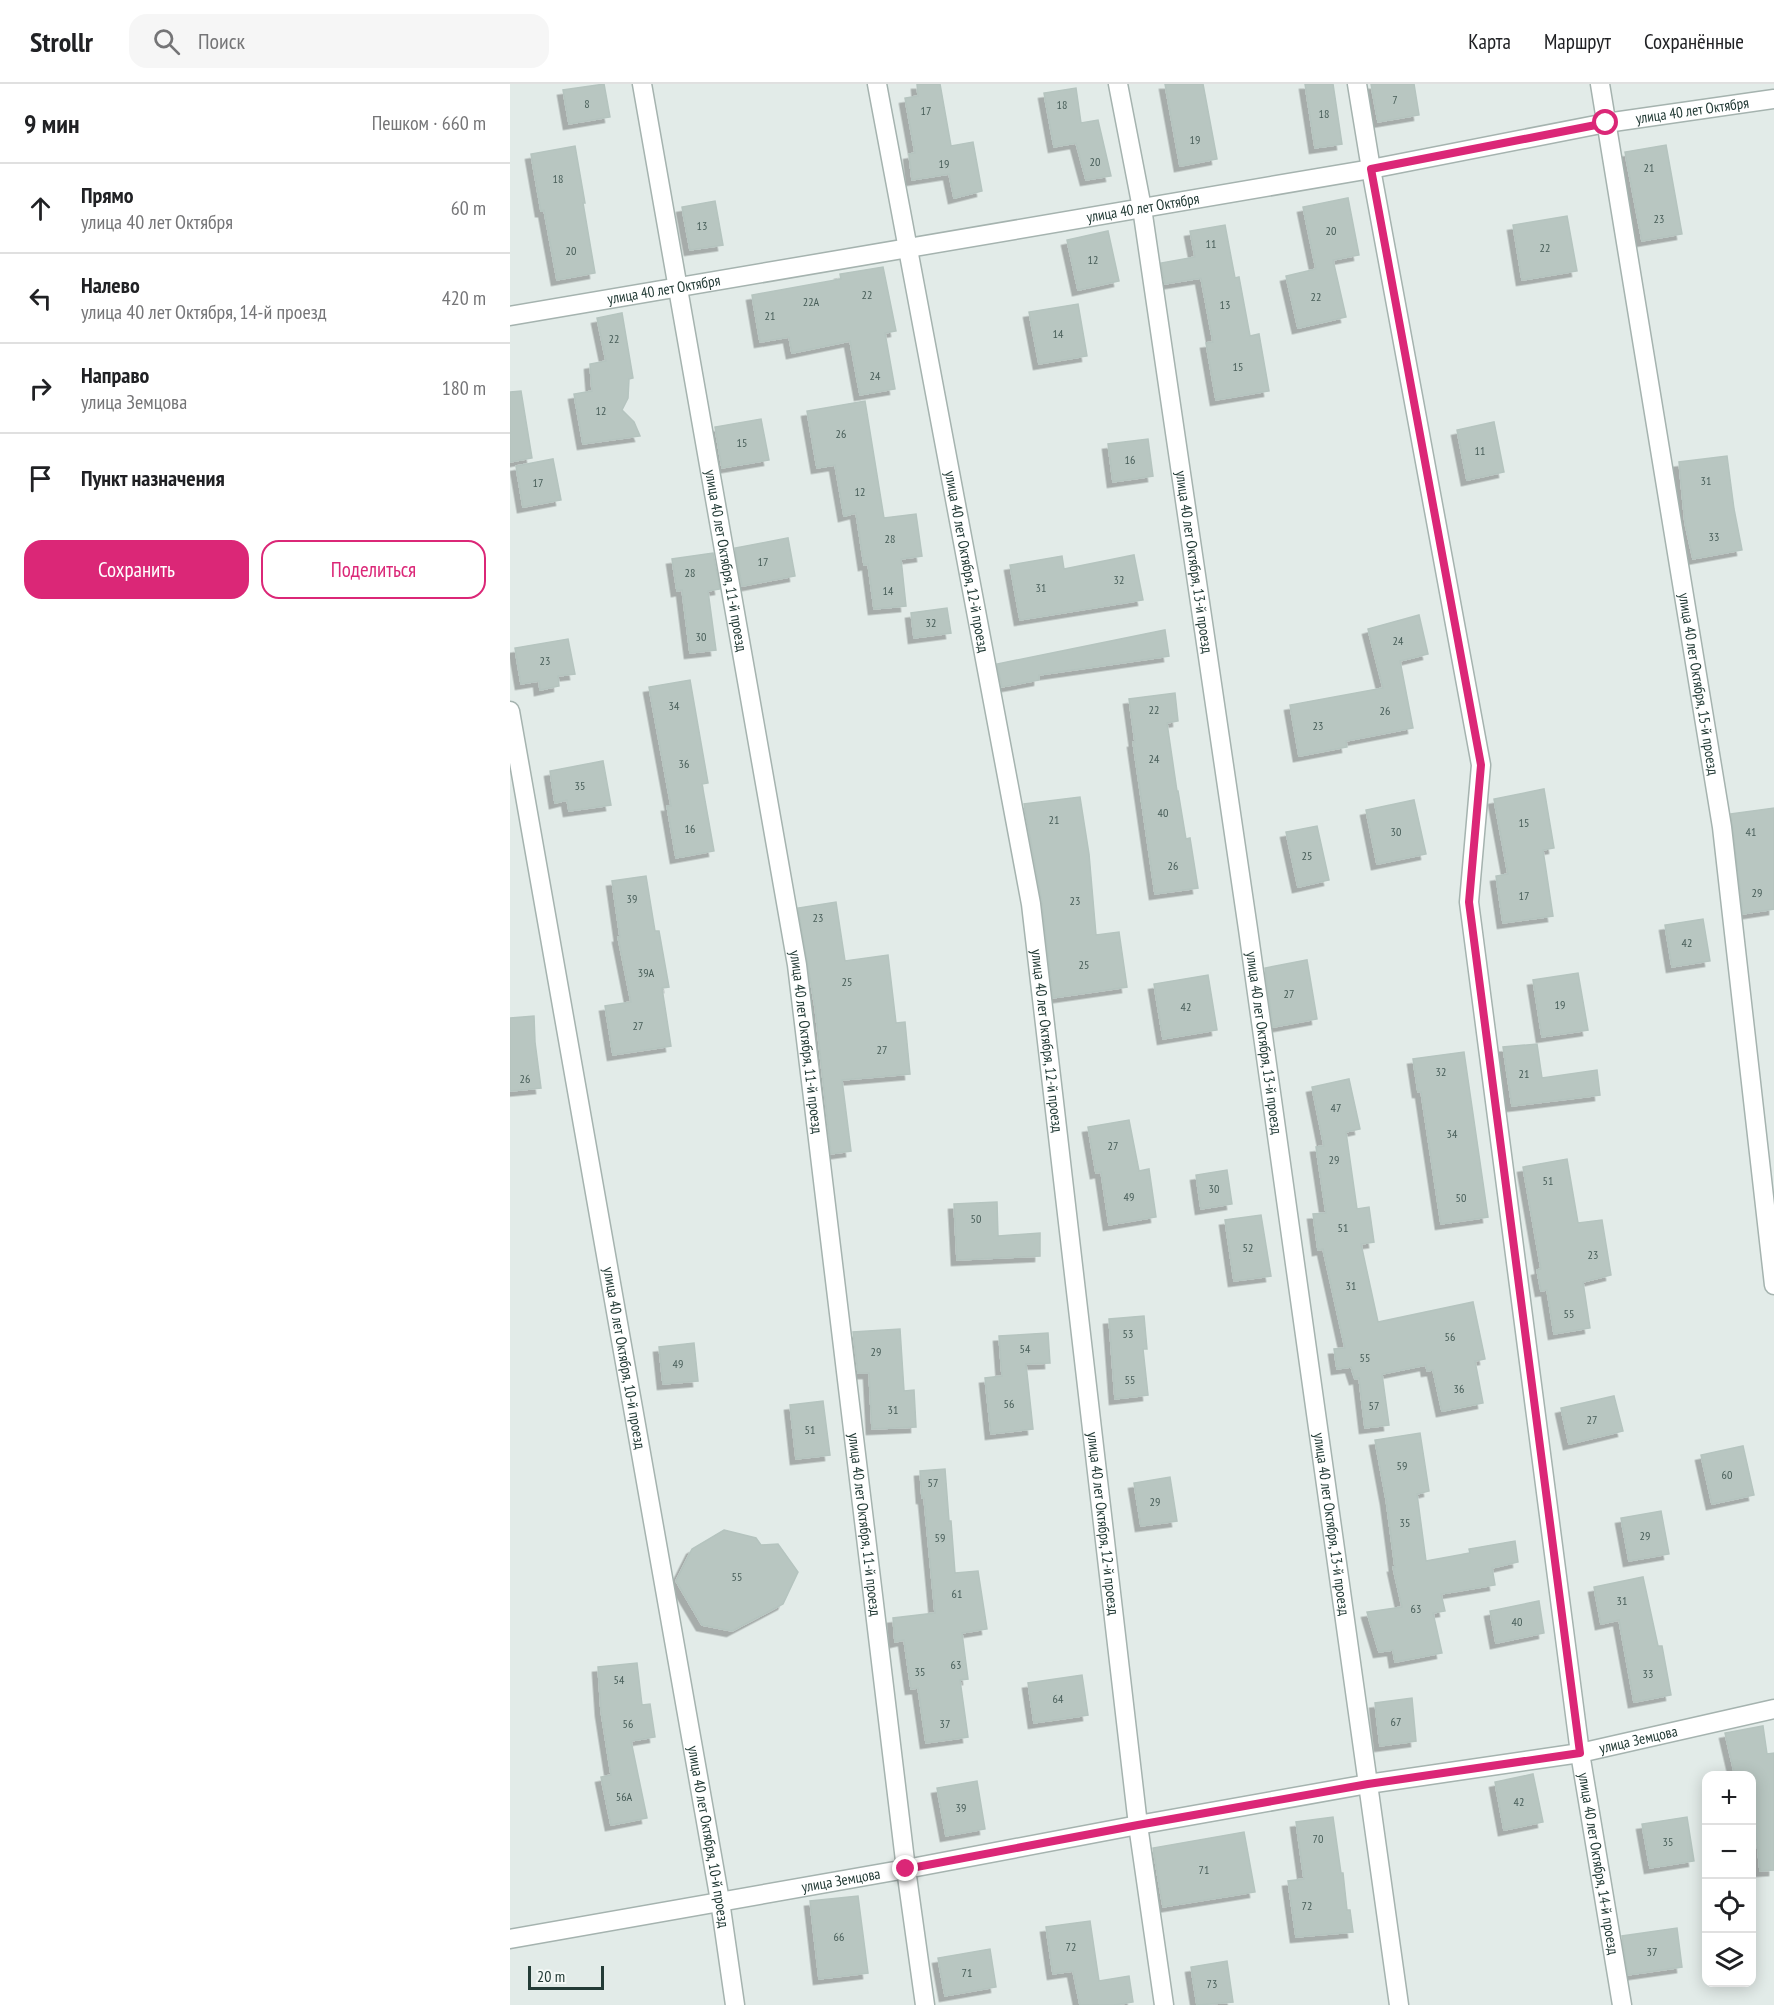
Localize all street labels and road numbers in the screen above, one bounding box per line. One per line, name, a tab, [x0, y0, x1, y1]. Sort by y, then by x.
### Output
street label: улица 40 лет Октября	[1634, 93, 1750, 128]
street label: улица 40 лет Октября	[1085, 188, 1201, 226]
street label: улица 40 лет Октября	[606, 270, 722, 308]
street label: улица 40 лет Октября, 11-й проезд	[701, 468, 752, 653]
street label: улица 40 лет Октября, 12-й проезд	[941, 469, 994, 654]
street label: улица 40 лет Октября, 13-й проезд	[1172, 469, 1217, 655]
street label: улица 40 лет Октября, 15-й проезд	[1675, 591, 1723, 777]
street label: улица 40 лет Октября, 12-й проезд	[1027, 948, 1068, 1134]
street label: улица 40 лет Октября, 11-й проезд	[786, 949, 827, 1135]
street label: улица 40 лет Октября, 13-й проезд	[1242, 950, 1287, 1136]
street label: улица 40 лет Октября, 10-й проезд	[599, 1265, 650, 1451]
street label: улица 40 лет Октября, 12-й проезд	[1083, 1431, 1124, 1617]
street label: улица 40 лет Октября, 13-й проезд	[1310, 1431, 1354, 1617]
street label: улица 40 лет Октября, 11-й проезд	[844, 1432, 885, 1617]
street label: улица Земцова	[1597, 1721, 1679, 1757]
street label: улица 40 лет Октября, 10-й проезд	[684, 1744, 734, 1929]
street label: улица 40 лет Октября, 14-й проезд	[1574, 1771, 1624, 1956]
street label: улица Земцова	[800, 1864, 882, 1896]

